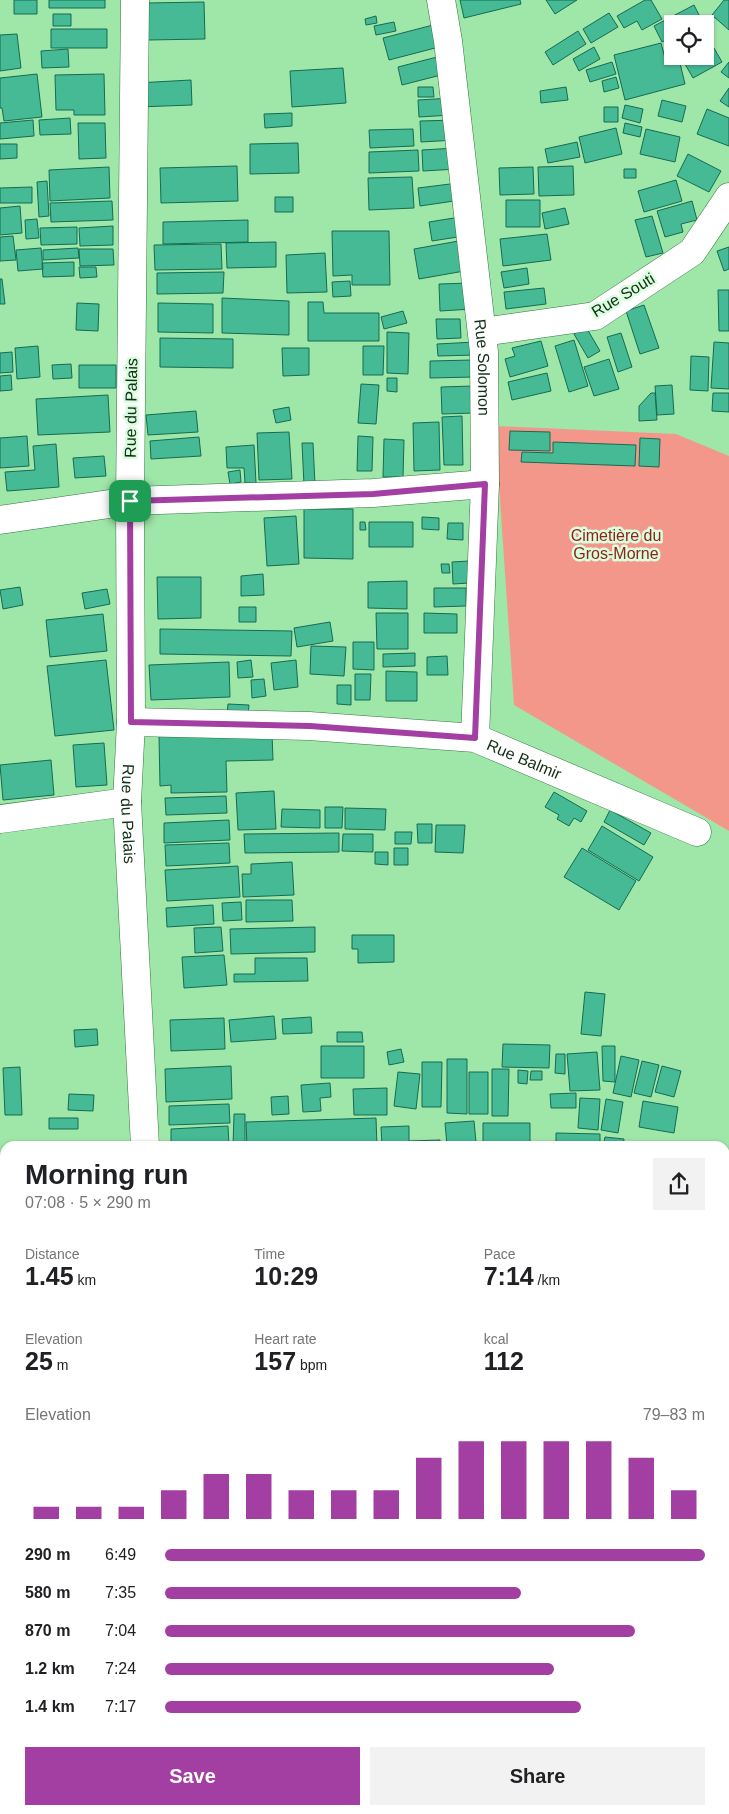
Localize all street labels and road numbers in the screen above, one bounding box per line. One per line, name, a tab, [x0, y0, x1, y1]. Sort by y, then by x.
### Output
street label: Rue Souti	[589, 270, 657, 320]
street label: Rue Solomon	[472, 318, 493, 416]
street label: Rue du Palais	[122, 358, 140, 458]
street label: Rue Balmir	[485, 736, 565, 782]
street label: Rue du Palais	[118, 764, 139, 864]

